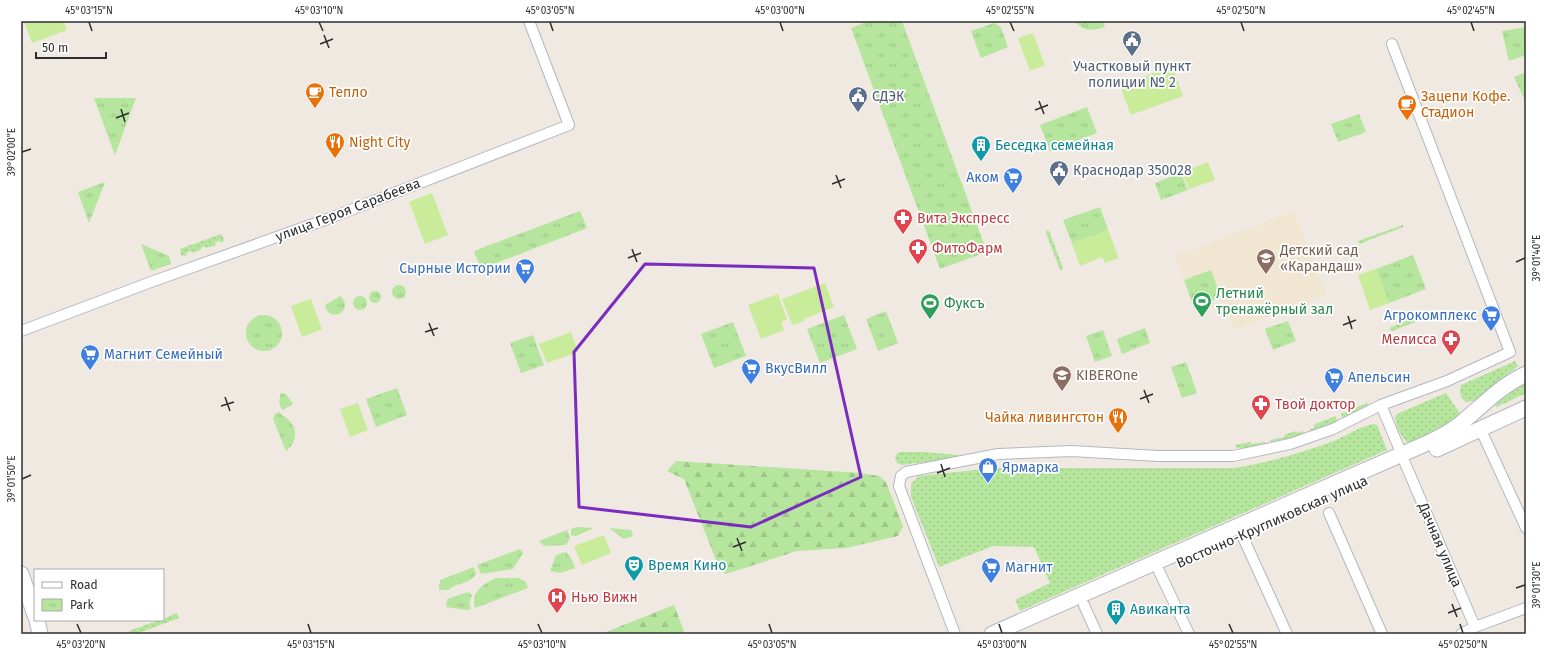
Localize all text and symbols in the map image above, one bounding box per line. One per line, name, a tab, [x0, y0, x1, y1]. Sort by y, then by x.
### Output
text: 45°03'15"N	[65, 5, 113, 17]
text: 45°03'10"N	[295, 5, 343, 17]
text: 45°03'05"N	[525, 5, 575, 17]
text: 45°03'00"N	[755, 5, 805, 17]
text: 45°02'55"N	[986, 5, 1034, 17]
text: 45°02'50"N	[1216, 5, 1266, 17]
text: 45°02'45"N	[1447, 5, 1495, 17]
public building icon: Участковый пункт полиции № 2	[1121, 29, 1143, 57]
scale bar	[36, 34, 106, 60]
text: 50 m	[42, 41, 68, 55]
place label: Участковый пункт полиции № 2	[1073, 58, 1192, 91]
cafe icon: Тепло	[304, 81, 326, 109]
place label: Тепло	[329, 84, 368, 101]
public building icon: СДЭК	[847, 85, 869, 113]
place label: СДЭК	[872, 88, 905, 105]
place label: Зацепи Кофе. Стадион	[1421, 88, 1510, 121]
cafe icon: Зацепи Кофе. Стадион	[1396, 93, 1418, 121]
text: 39°02'00"E	[6, 128, 18, 176]
restaurant icon: Night City	[324, 131, 346, 159]
place label: Night City	[349, 134, 411, 151]
building icon: Беседка семейная	[970, 134, 992, 162]
place label: Беседка семейная	[995, 137, 1114, 154]
public building icon: Краснодар 350028	[1048, 159, 1070, 187]
place label: Краснодар 350028	[1073, 162, 1192, 179]
supermarket icon: Аком	[1002, 166, 1024, 194]
place label: Аком	[966, 169, 999, 186]
street label: улица Героя Сарабеева	[273, 175, 423, 245]
pharmacy icon: Вита Экспресс	[892, 207, 914, 235]
place label: Вита Экспресс	[917, 210, 1010, 227]
text: 39°01'40"E	[1531, 235, 1543, 281]
pharmacy icon: ФитоФарм	[907, 237, 929, 265]
place label: ФитоФарм	[932, 240, 1003, 257]
place label: Детский сад «Карандаш»	[1279, 242, 1362, 275]
school or university icon: Детский сад «Карандаш»	[1255, 247, 1277, 275]
supermarket icon: Сырные Истории	[514, 257, 536, 285]
place label: Сырные Истории	[399, 260, 511, 277]
place label: Летний тренажёрный зал	[1216, 285, 1333, 318]
sports icon: Летний тренажёрный зал	[1191, 290, 1213, 318]
sports icon: Фуксъ	[919, 292, 941, 320]
place label: Фуксъ	[944, 295, 985, 312]
supermarket icon: Агрокомплекс	[1480, 304, 1502, 332]
place label: Агрокомплекс	[1384, 307, 1477, 324]
pharmacy icon: Мелисса	[1440, 328, 1462, 356]
place label: Мелисса	[1382, 331, 1437, 348]
supermarket icon: Магнит Семейный	[79, 343, 101, 371]
place label: Магнит Семейный	[104, 346, 223, 363]
supermarket icon: ВкусВилл	[740, 357, 762, 385]
place label: ВкусВилл	[765, 360, 827, 377]
school or university icon: KIBEROne	[1051, 364, 1073, 392]
supermarket icon: Апельсин	[1323, 366, 1345, 394]
place label: KIBEROne	[1076, 367, 1138, 384]
place label: Апельсин	[1348, 369, 1410, 386]
pharmacy icon: Твой доктор	[1250, 393, 1272, 421]
place label: Твой доктор	[1275, 396, 1356, 413]
restaurant icon: Чайка ливингстон	[1107, 406, 1129, 434]
place label: Чайка ливингстон	[985, 409, 1104, 426]
text: 39°01'50"E	[6, 455, 18, 503]
shop icon: Ярмарка	[977, 456, 999, 484]
place label: Ярмарка	[1002, 459, 1059, 476]
street label: Восточно-Кругликовская улица	[1174, 472, 1370, 572]
street label: Дачная улица	[1414, 499, 1465, 590]
theatre icon: Время Кино	[623, 554, 645, 582]
supermarket icon: Магнит	[980, 556, 1002, 584]
place label: Время Кино	[648, 557, 726, 574]
place label: Магнит	[1005, 559, 1053, 576]
text: 39°01'30"E	[1531, 561, 1543, 609]
legend	[34, 569, 164, 621]
text: Road	[70, 578, 98, 592]
hospital icon: Нью Вижн	[546, 586, 568, 614]
place label: Нью Вижн	[571, 589, 638, 606]
text: Park	[70, 598, 94, 612]
building icon: Авиканта	[1105, 598, 1127, 626]
place label: Авиканта	[1130, 601, 1191, 618]
text: 45°03'20"N	[56, 639, 106, 651]
text: 45°03'15"N	[287, 639, 335, 651]
text: 45°03'10"N	[518, 639, 566, 651]
text: 45°03'05"N	[747, 639, 797, 651]
text: 45°03'00"N	[977, 639, 1027, 651]
text: 45°02'55"N	[1209, 639, 1257, 651]
text: 45°02'50"N	[1438, 639, 1488, 651]

